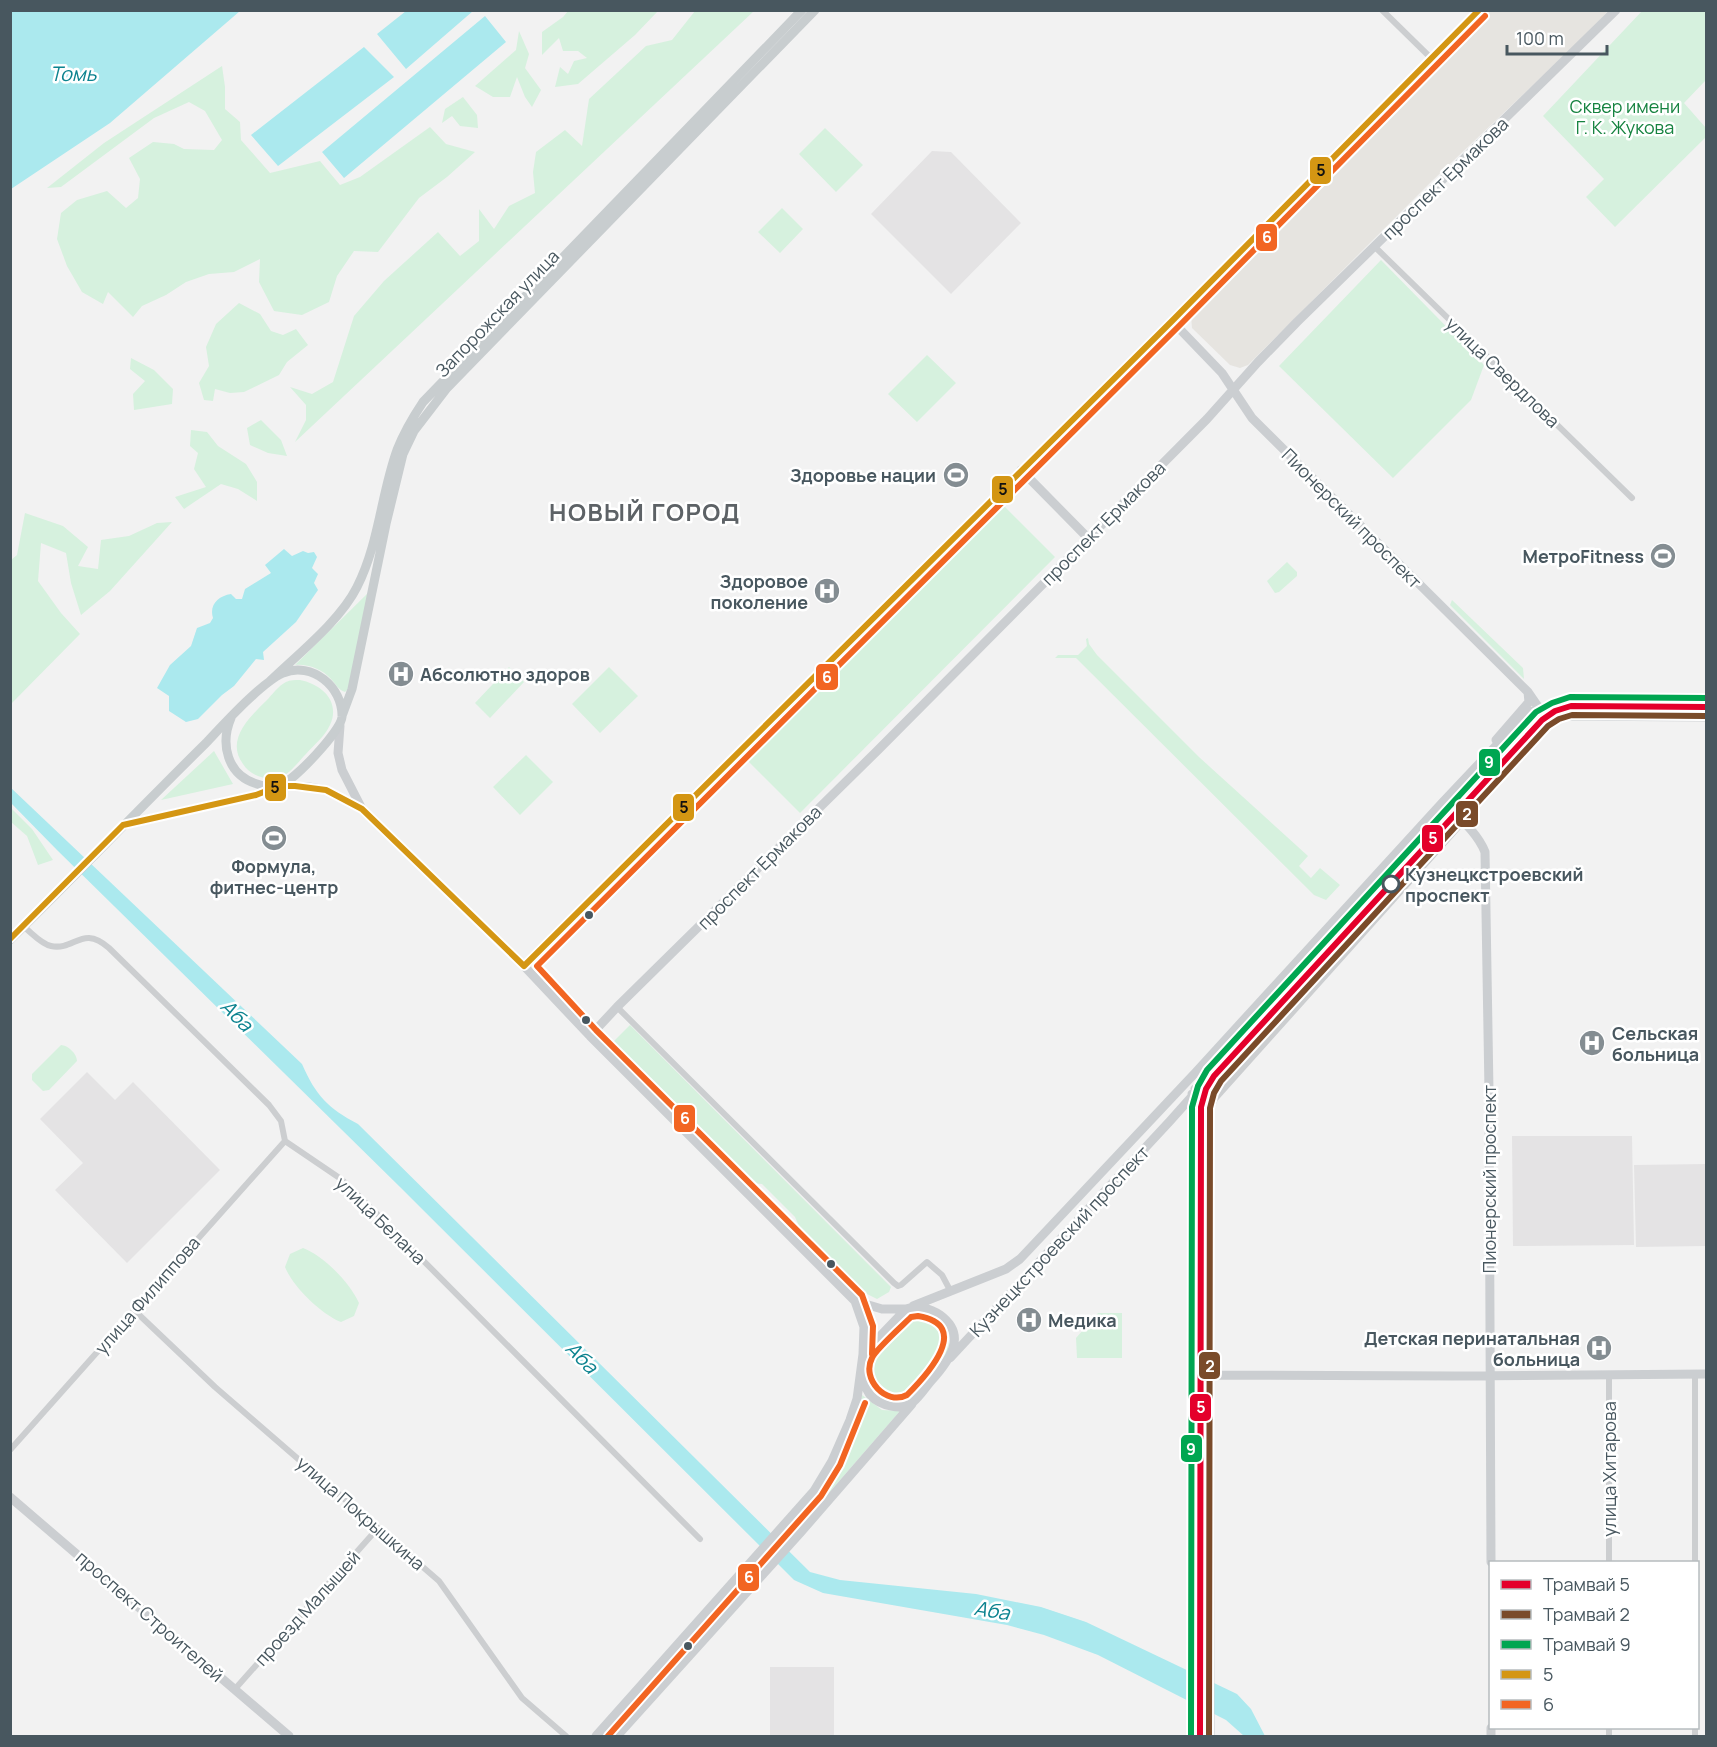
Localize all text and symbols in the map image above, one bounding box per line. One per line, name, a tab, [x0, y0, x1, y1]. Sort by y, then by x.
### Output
scale bar	[1507, 18, 1608, 56]
text: 100 m	[1516, 26, 1564, 50]
water label: Томь	[50, 60, 97, 87]
park label: Сквер имени Г. К. Жукова	[1570, 94, 1680, 139]
street label: проспект Ермакова	[1377, 112, 1513, 244]
line badge: 5	[1309, 156, 1332, 185]
text: 5	[1316, 159, 1326, 181]
line badge: 6	[1255, 223, 1278, 252]
text: 6	[1262, 226, 1272, 248]
street label: Запорожская улица	[430, 244, 564, 382]
street label: улица Свердлова	[1441, 311, 1565, 433]
street label: Пионерский проспект	[1277, 443, 1427, 593]
street label: проспект Ермакова	[1036, 456, 1170, 590]
sports icon: Здоровье нации	[941, 460, 971, 490]
place label: Здоровье нации	[790, 463, 936, 487]
line badge: 5	[991, 475, 1014, 504]
text: 5	[998, 478, 1008, 500]
district label: НОВЫЙ ГОРОД	[549, 495, 741, 528]
sports icon: МетроFitness	[1648, 541, 1678, 571]
place label: МетроFitness	[1523, 544, 1644, 568]
place label: Здоровое поколение	[711, 569, 808, 614]
hospital icon: Здоровое поколение	[812, 576, 842, 606]
hospital icon: Абсолютно здоров	[386, 659, 416, 689]
place label: Абсолютно здоров	[420, 662, 590, 686]
line badge: 6	[815, 663, 839, 691]
text: 6	[822, 666, 832, 688]
line badge: 9	[1478, 748, 1501, 777]
text: 9	[1484, 751, 1494, 773]
line badge: 5	[264, 773, 287, 802]
text: 5	[270, 776, 280, 798]
line badge: 5	[672, 793, 695, 822]
text: 5	[679, 796, 689, 818]
street label: проспект Ермакова	[692, 800, 826, 934]
line badge: 2	[1455, 800, 1479, 828]
text: 2	[1462, 803, 1472, 825]
sports icon: Формула, фитнес-центр	[259, 823, 289, 853]
line badge: 5	[1421, 824, 1444, 853]
text: 5	[1428, 827, 1438, 849]
place label: Формула, фитнес-центр	[210, 854, 338, 899]
place label: Кузнецкстроевский проспект	[1405, 862, 1583, 907]
marker: Кузнецкстроевский проспект	[1382, 875, 1400, 893]
unlabelled marker	[583, 909, 595, 921]
water label: Аба	[215, 993, 260, 1038]
unlabelled marker	[580, 1014, 592, 1026]
place label: Сельская больница	[1612, 1021, 1699, 1066]
hospital icon: Сельская больница	[1577, 1028, 1607, 1058]
street label: Пионерский проспект	[1477, 1085, 1501, 1273]
line badge: 6	[673, 1104, 696, 1133]
text: 6	[680, 1107, 690, 1129]
street label: Кузнецкстроевский проспект	[964, 1140, 1154, 1342]
street label: улица Белана	[331, 1171, 431, 1269]
street label: улица Филиппова	[89, 1231, 205, 1359]
unlabelled marker	[825, 1258, 837, 1270]
hospital icon: Медика	[1014, 1305, 1044, 1335]
place label: Медика	[1048, 1308, 1117, 1332]
place label: Детская перинатальная больница	[1364, 1326, 1580, 1371]
hospital icon: Детская перинатальная больница	[1584, 1333, 1614, 1363]
water label: Аба	[560, 1335, 605, 1380]
line badge: 2	[1198, 1351, 1221, 1380]
text: 2	[1205, 1355, 1215, 1377]
line badge: 5	[1189, 1393, 1212, 1422]
text: 5	[1196, 1396, 1206, 1418]
street label: улица Хитарова	[1597, 1401, 1621, 1537]
line badge: 9	[1180, 1434, 1203, 1463]
text: 9	[1186, 1438, 1196, 1460]
street label: улица Покрышкина	[292, 1451, 430, 1575]
street label: проспект Строителей	[71, 1545, 229, 1687]
street label: проезд Малышей	[249, 1545, 365, 1671]
legend	[1489, 1561, 1699, 1729]
line badge: 6	[737, 1563, 760, 1592]
text: 6	[744, 1566, 754, 1588]
text: Трамвай 5	[1543, 1572, 1630, 1596]
water label: Аба	[972, 1594, 1012, 1626]
text: Трамвай 2	[1543, 1602, 1630, 1626]
text: Трамвай 9	[1543, 1632, 1631, 1656]
unlabelled marker	[682, 1640, 694, 1652]
text: 5	[1543, 1662, 1553, 1686]
text: 6	[1543, 1692, 1554, 1716]

